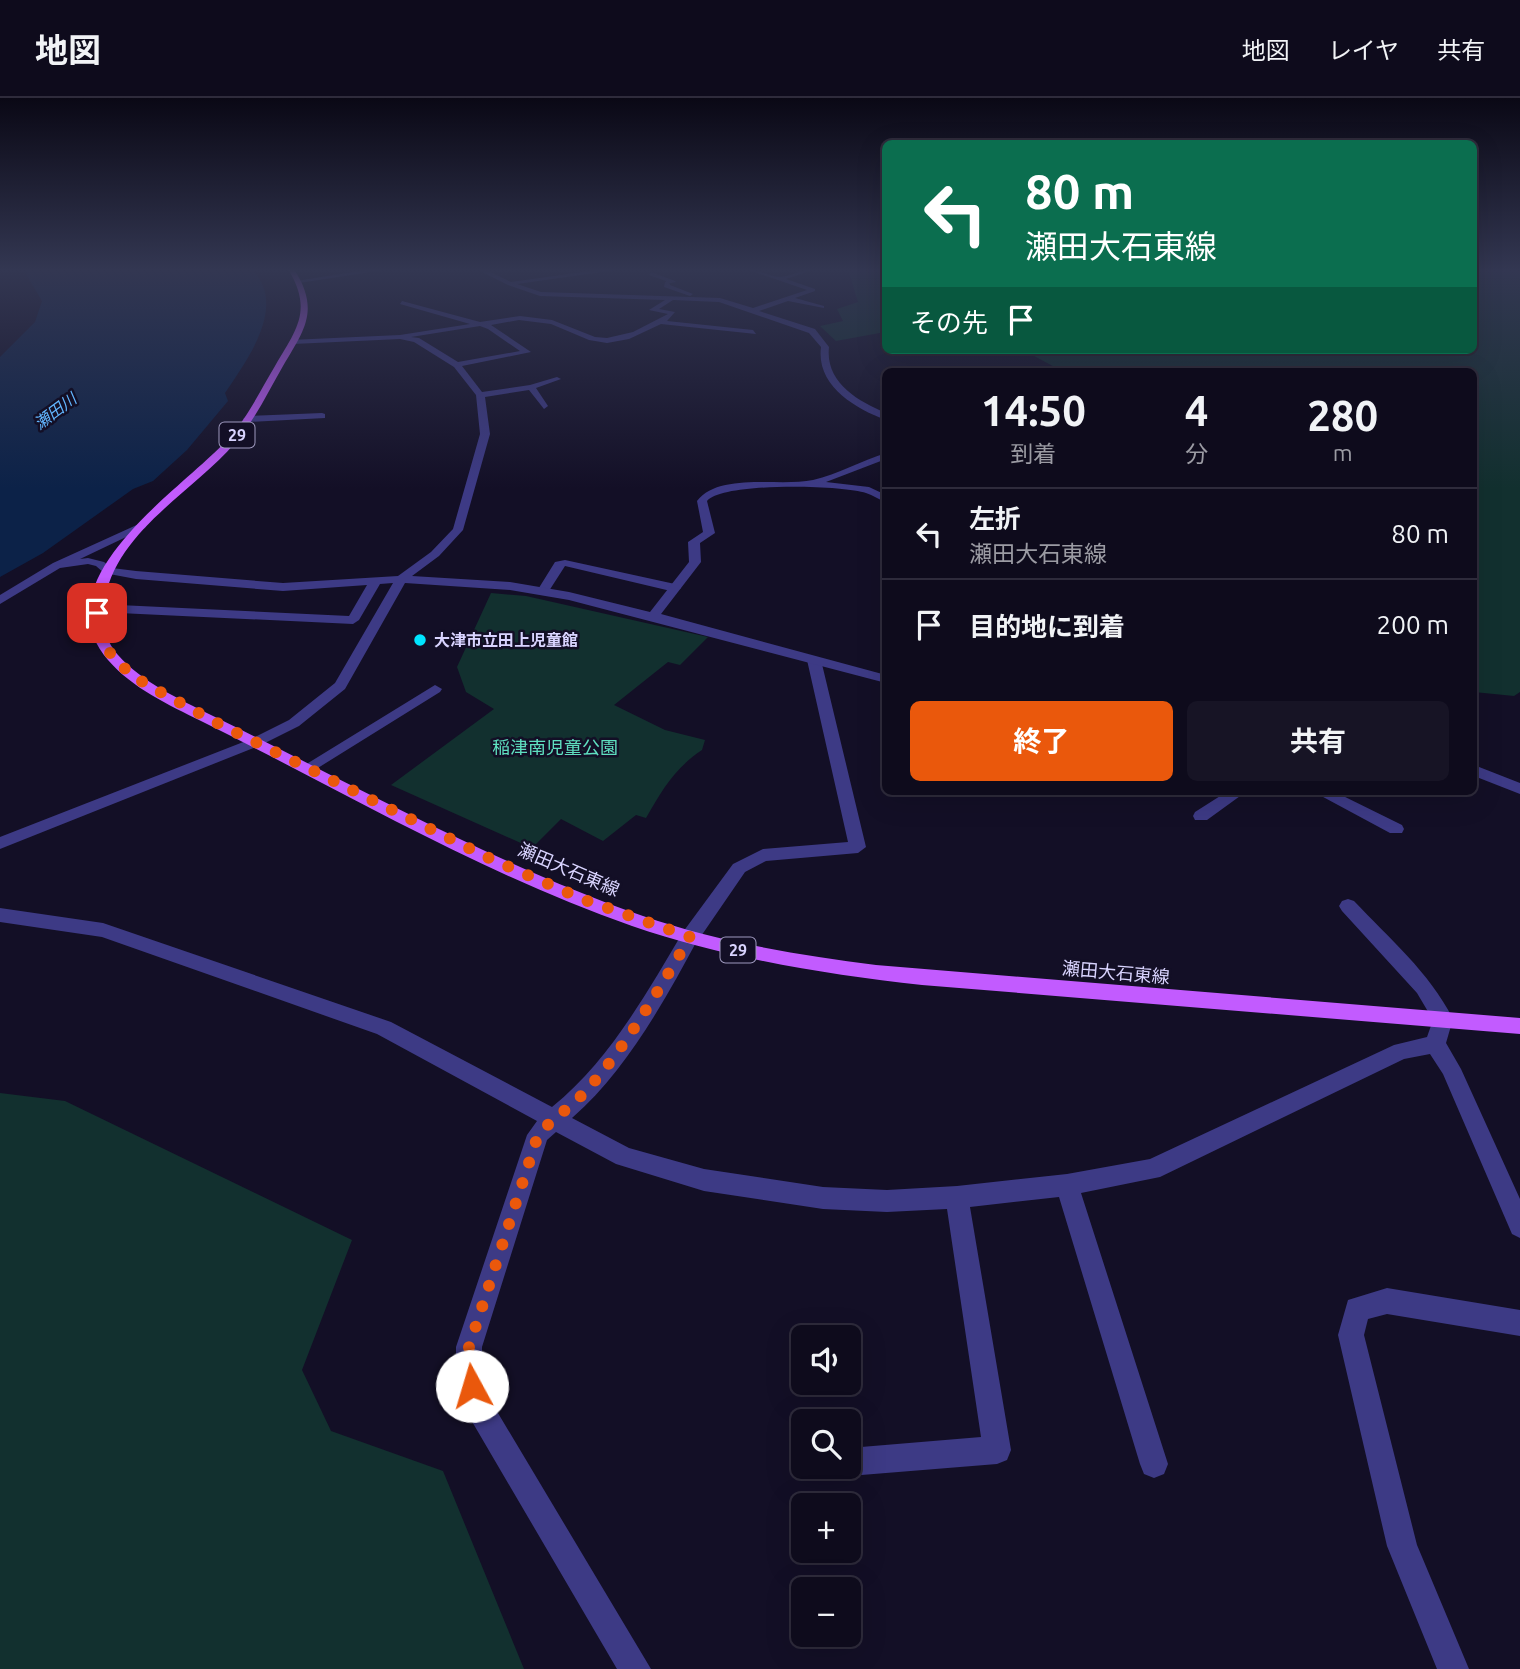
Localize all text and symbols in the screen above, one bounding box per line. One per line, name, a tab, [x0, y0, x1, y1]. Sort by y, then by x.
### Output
text: 地図	[35, 31, 101, 68]
text: 地図	[1242, 37, 1290, 64]
text: レイヤ	[1328, 37, 1399, 64]
text: 共有	[1437, 37, 1485, 64]
text: 80 m	[1025, 163, 1134, 218]
icon: left	[910, 168, 1001, 259]
text: 瀬田大石東線	[1025, 228, 1217, 264]
icon: arrive	[1002, 301, 1040, 339]
text: その先	[910, 308, 988, 337]
text: 14:50	[981, 387, 1086, 434]
text: 4	[1185, 387, 1208, 434]
water label: 瀬田川	[30, 388, 81, 433]
text: 280	[1307, 392, 1378, 439]
road number: 29	[219, 422, 254, 448]
text: m	[1333, 440, 1353, 465]
text: 到着	[1010, 441, 1056, 466]
text: 分	[1185, 441, 1208, 466]
text: 左折	[969, 504, 1021, 533]
icon: left	[910, 515, 948, 553]
text: 80 m	[1391, 519, 1449, 548]
text: 瀬田大石東線	[969, 541, 1107, 566]
pin	[67, 583, 127, 643]
icon: arrive	[78, 594, 116, 632]
icon: arrive	[910, 606, 948, 644]
text: 200 m	[1377, 610, 1449, 639]
text: 目的地に到着	[969, 612, 1125, 641]
place label: 大津市立田上児童館	[434, 631, 578, 649]
marker: 大津市立田上児童館	[412, 632, 428, 648]
button: 終了	[910, 701, 1173, 781]
button: 共有	[1187, 701, 1449, 781]
park label: 稲津南児童公園	[492, 737, 618, 757]
street label: 瀬田大石東線	[515, 839, 623, 899]
road number: 29	[720, 937, 756, 962]
street label: 瀬田大石東線	[1061, 957, 1171, 987]
map controls	[791, 1325, 861, 1647]
button: sound	[791, 1325, 861, 1395]
position arrow	[435, 1349, 509, 1423]
button: search	[791, 1409, 861, 1479]
button: +	[791, 1493, 861, 1563]
button: −	[791, 1577, 861, 1647]

